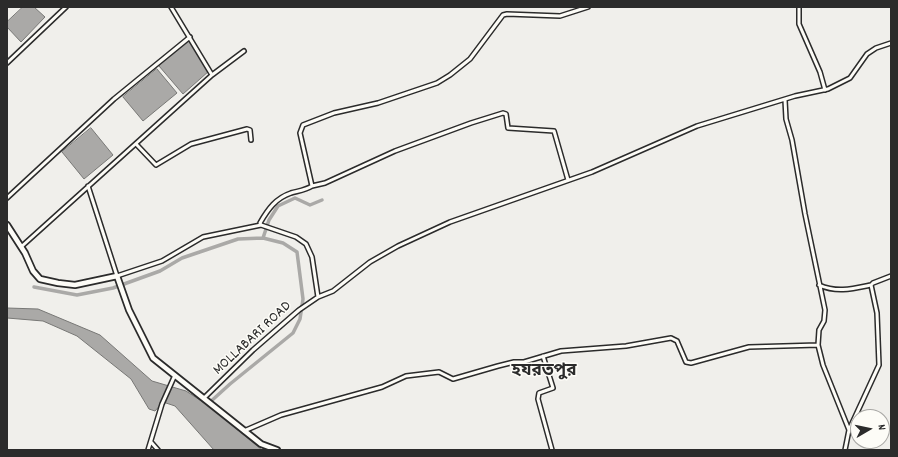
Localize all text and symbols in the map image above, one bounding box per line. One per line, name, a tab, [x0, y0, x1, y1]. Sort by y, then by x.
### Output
street label: MOLLABARI ROAD	[210, 298, 296, 380]
district label: হযরতপুর	[512, 363, 576, 383]
north arrow	[850, 409, 890, 449]
text: N	[873, 423, 889, 431]

